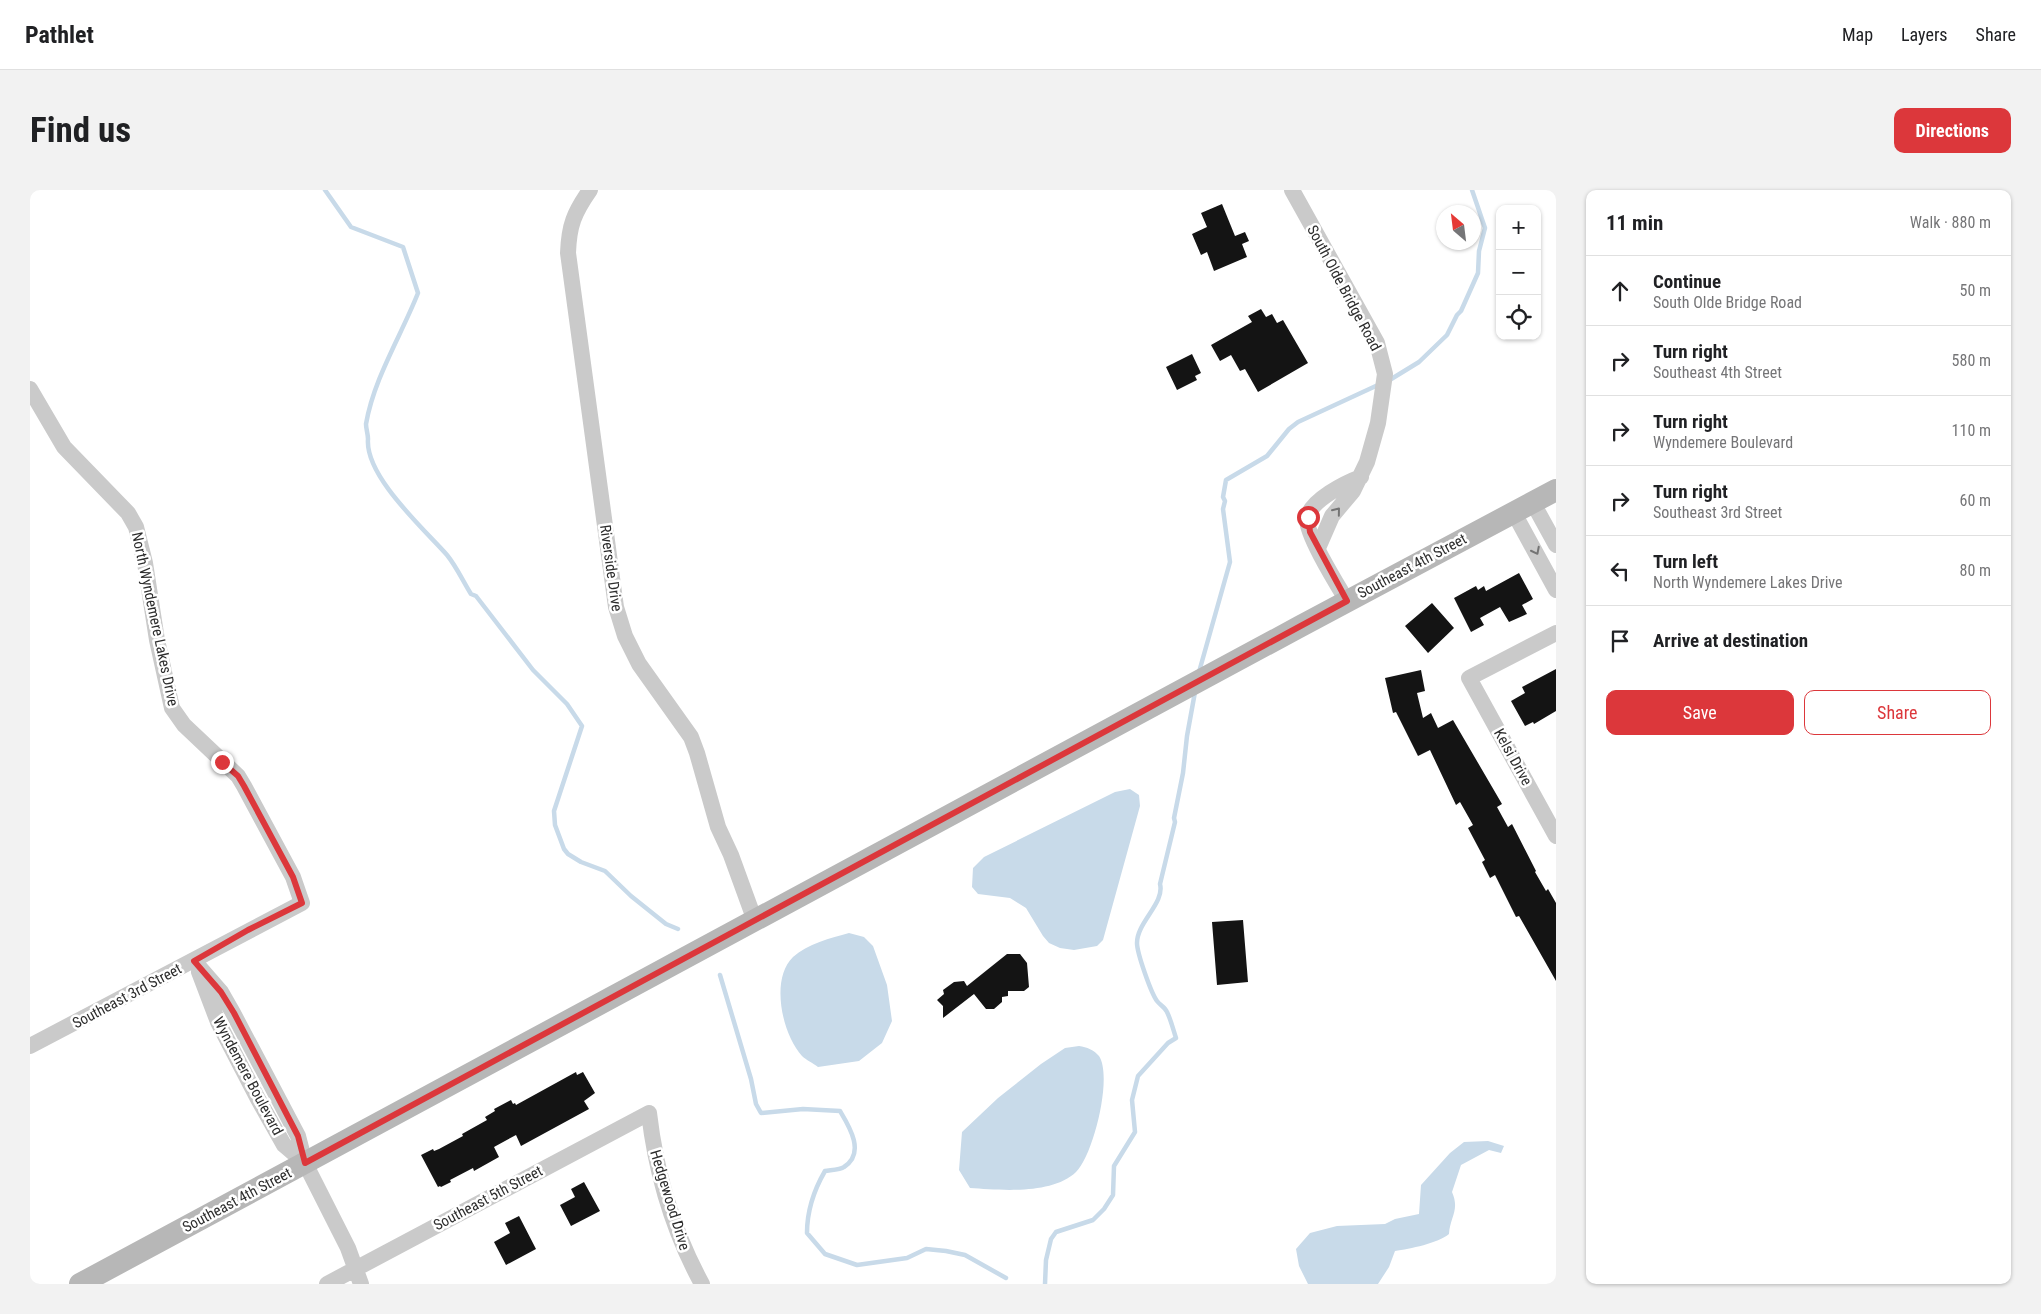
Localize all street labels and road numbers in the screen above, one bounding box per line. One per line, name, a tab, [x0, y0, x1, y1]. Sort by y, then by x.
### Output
street label: South Olde Bridge Road	[1303, 222, 1385, 354]
street label: Riverside Drive	[596, 523, 626, 613]
street label: North Wyndemere Lakes Drive	[128, 530, 182, 708]
street label: Southeast 4th Street	[1354, 530, 1470, 602]
street label: Kelsi Drive	[1490, 725, 1536, 789]
street label: Southeast 3rd Street	[69, 960, 185, 1032]
street label: Wyndemere Boulevard	[209, 1014, 287, 1138]
street label: Hedgewood Drive	[646, 1148, 694, 1252]
street label: Southeast 5th Street	[430, 1162, 546, 1234]
street label: Southeast 4th Street	[179, 1164, 295, 1236]

